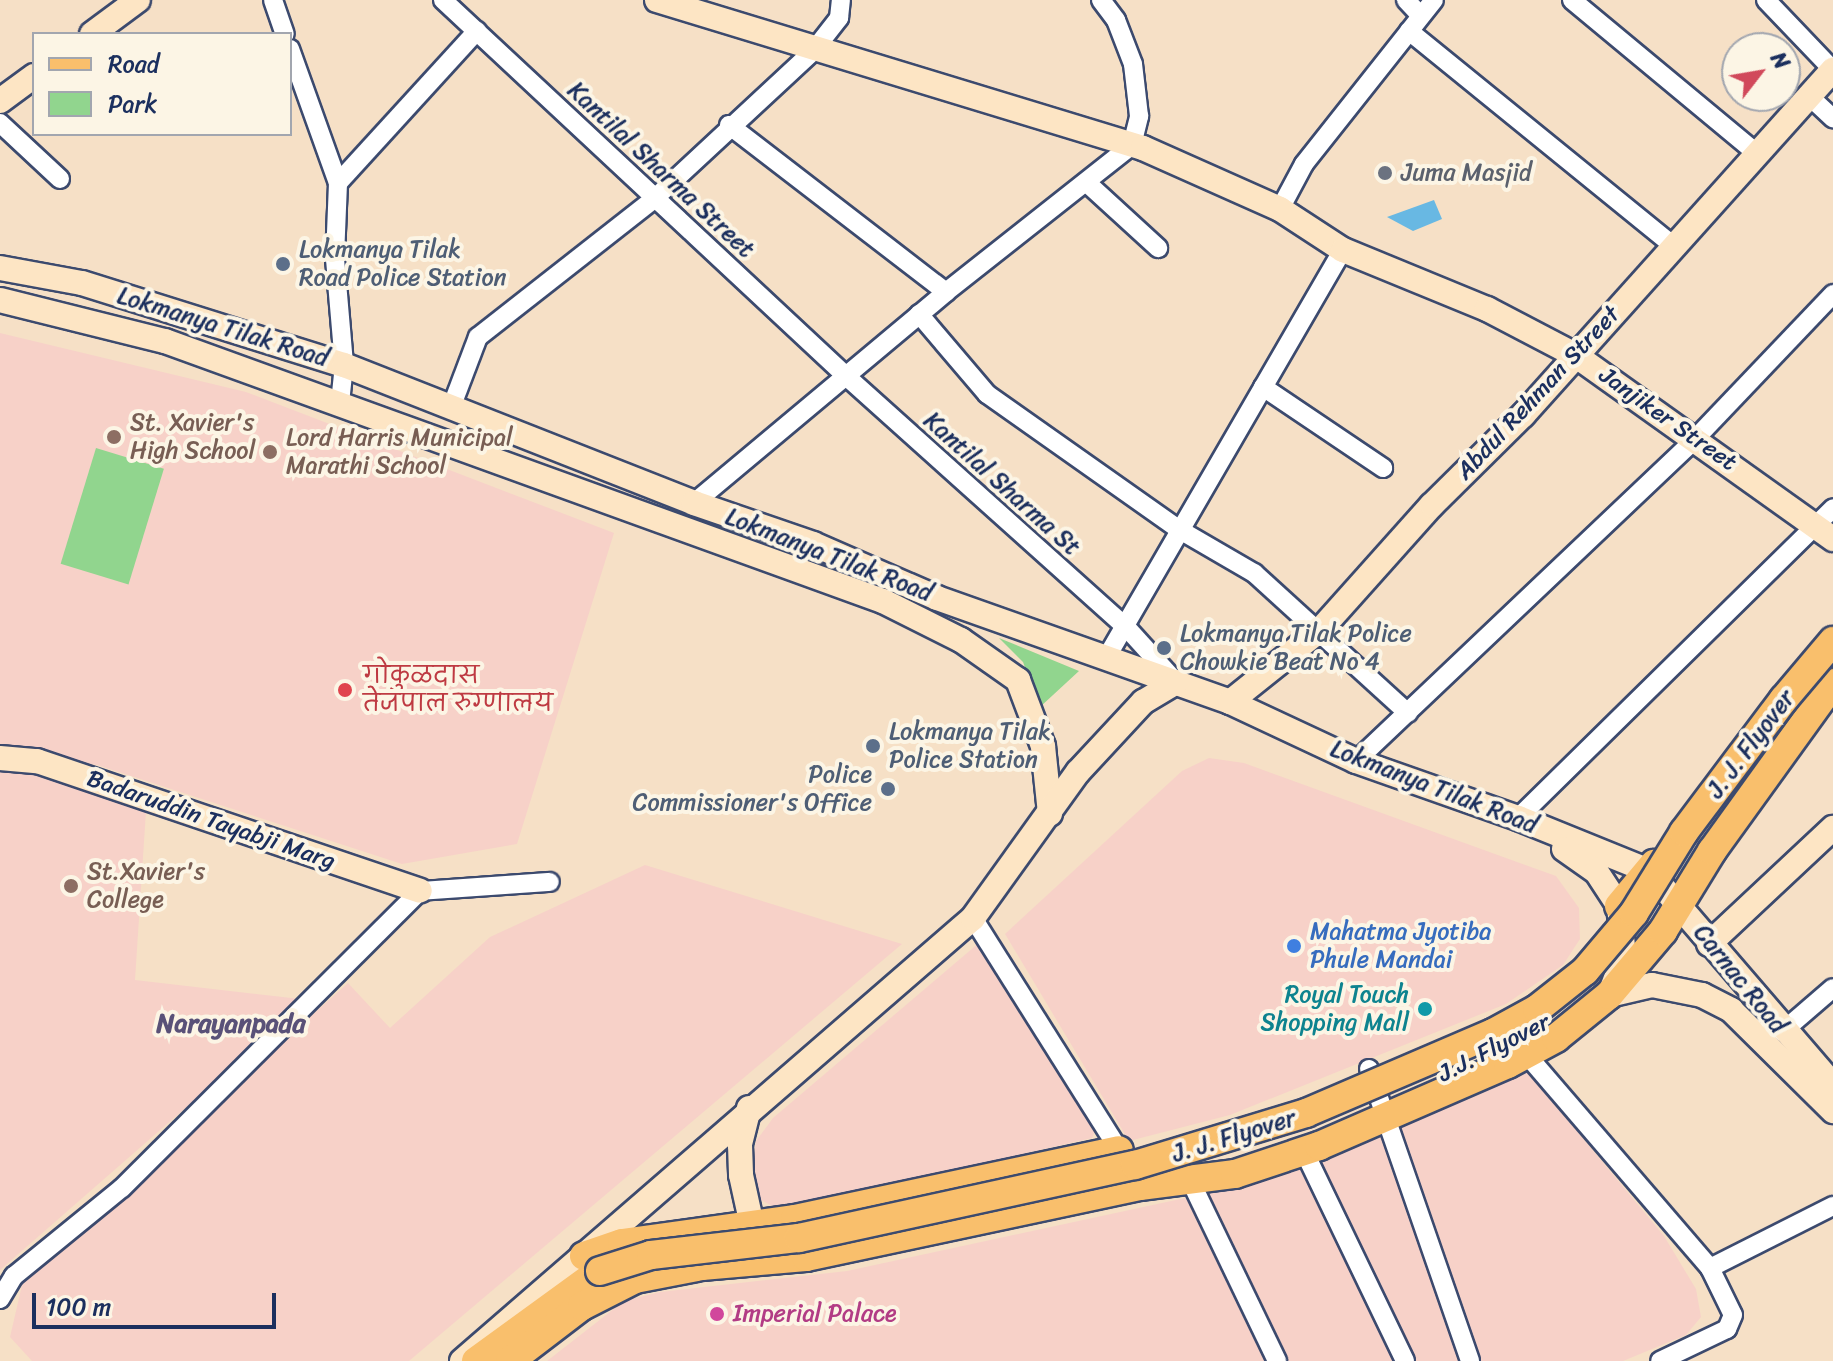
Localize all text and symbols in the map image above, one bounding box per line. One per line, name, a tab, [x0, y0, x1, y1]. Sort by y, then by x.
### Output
legend	[32, 32, 292, 136]
north arrow	[1721, 32, 1801, 112]
text: Road	[108, 43, 159, 85]
text: N	[1760, 44, 1801, 77]
street label: Kantilal Sharma Street	[562, 76, 760, 264]
text: Park	[108, 83, 157, 125]
place label: Juma Masjid	[1401, 159, 1532, 187]
marker: Juma Masjid	[1376, 164, 1394, 182]
place label: Lokmanya Tilak Road Police Station	[299, 236, 506, 292]
marker: Lokmanya Tilak Road Police Station	[274, 255, 292, 273]
street label: Lokmanya Tilak Road	[114, 281, 332, 373]
street label: Abdul Rehman Street	[1450, 300, 1626, 486]
street label: Janjiker Street	[1594, 361, 1742, 477]
street label: Kantilal Sharma St	[918, 406, 1086, 562]
place label: St. Xavier's High School	[130, 409, 255, 465]
place label: Lord Harris Municipal Marathi School	[286, 424, 512, 480]
marker: St. Xavier's High School	[105, 428, 123, 446]
marker: Lord Harris Municipal Marathi School	[261, 443, 279, 461]
street label: Lokmanya Tilak Road	[721, 502, 937, 608]
place label: Lokmanya Tilak Police Chowkie Beat No 4	[1180, 620, 1412, 676]
marker: Lokmanya Tilak Police Chowkie Beat No 4	[1155, 639, 1173, 657]
place label: गोकुळदास तेजपाल रुग्णालय	[363, 662, 553, 718]
marker: गोकुळदास तेजपाल रुग्णालय	[334, 679, 356, 701]
street label: J. J. Flyover	[1701, 684, 1801, 804]
place label: Lokmanya Tilak Police Station	[889, 718, 1051, 774]
street label: Lokmanya Tilak Road	[1326, 734, 1542, 840]
marker: Lokmanya Tilak Police Station	[864, 737, 882, 755]
place label: Police Commissioner's Office	[633, 761, 872, 817]
street label: Badaruddin Tayabji Marg	[84, 764, 338, 876]
marker: Police Commissioner's Office	[879, 780, 897, 798]
place label: St.Xavier's College	[87, 858, 205, 914]
marker: St.Xavier's College	[62, 877, 80, 895]
place label: Mahatma Jyotiba Phule Mandai	[1310, 918, 1491, 974]
street label: Carnac Road	[1687, 919, 1793, 1039]
marker: Mahatma Jyotiba Phule Mandai	[1285, 937, 1303, 955]
place label: Royal Touch Shopping Mall	[1261, 981, 1409, 1037]
marker: Royal Touch Shopping Mall	[1416, 1000, 1434, 1018]
district label: Narayanpada	[157, 1008, 305, 1040]
street label: J.J. Flyover	[1433, 1008, 1555, 1088]
street label: J. J. Flyover	[1169, 1104, 1299, 1168]
scale bar	[36, 1277, 280, 1327]
text: 100 m	[46, 1286, 111, 1328]
place label: Imperial Palace	[733, 1300, 897, 1328]
marker: Imperial Palace	[708, 1305, 726, 1323]

